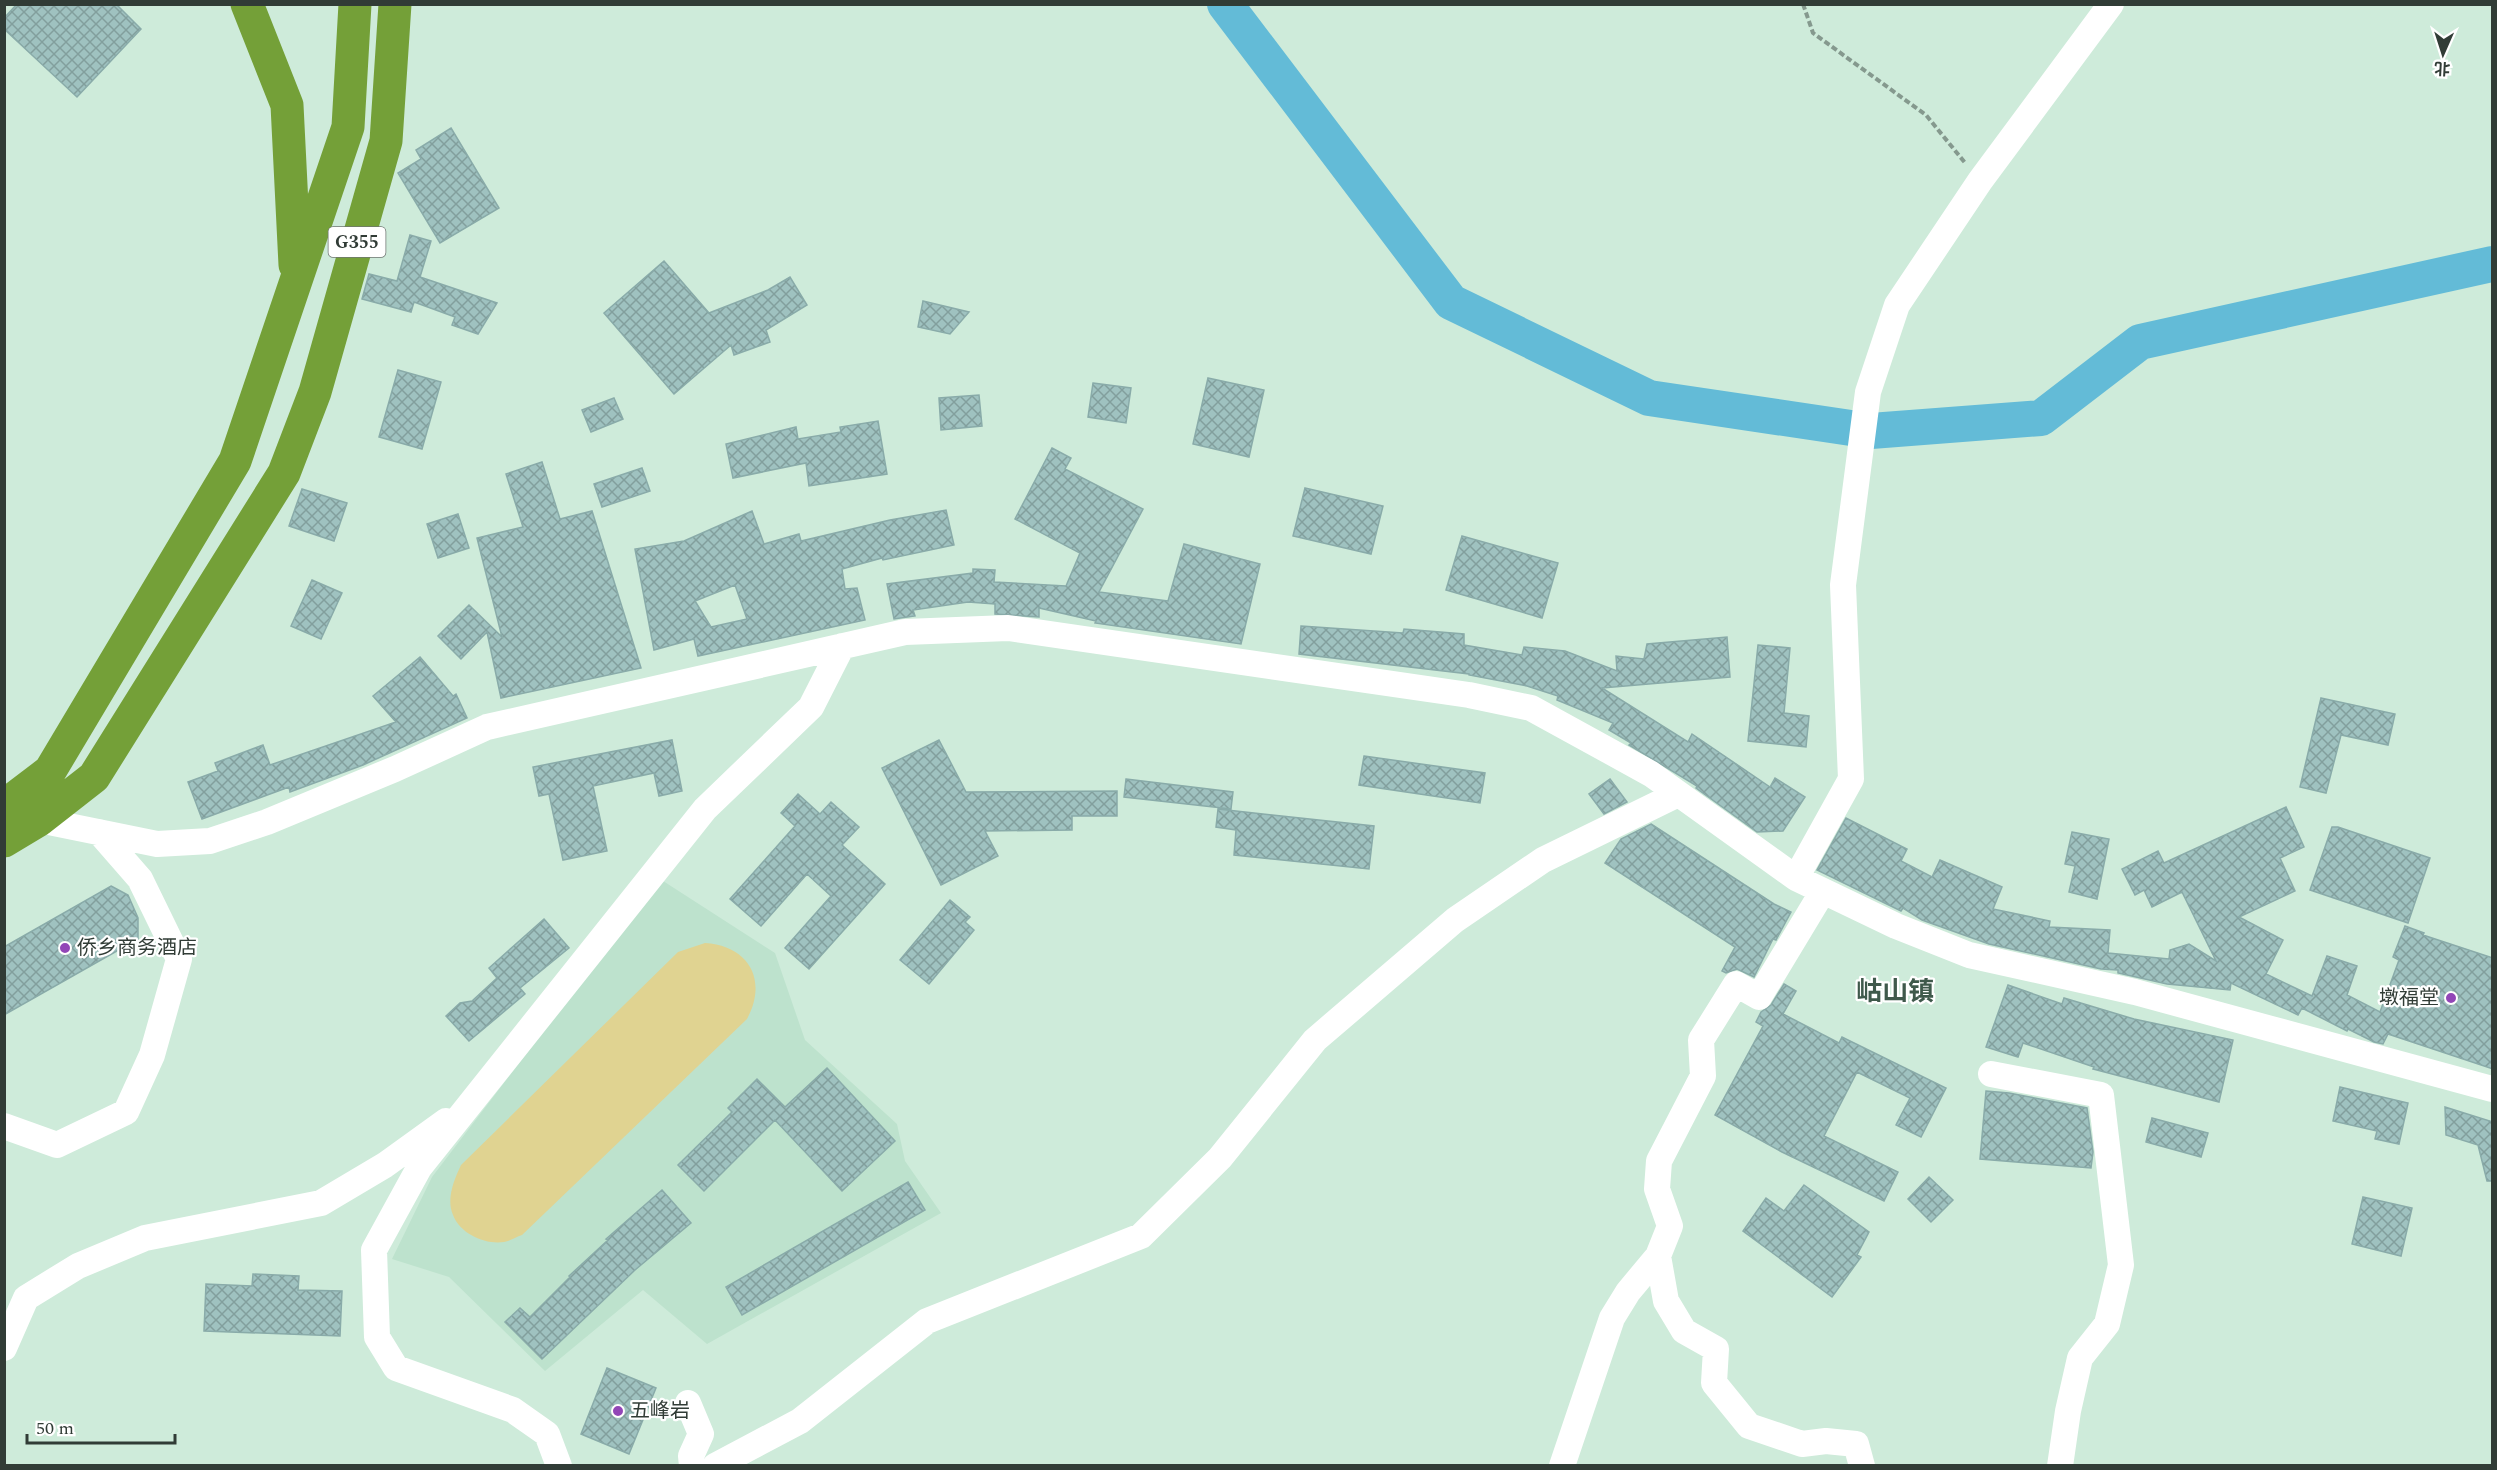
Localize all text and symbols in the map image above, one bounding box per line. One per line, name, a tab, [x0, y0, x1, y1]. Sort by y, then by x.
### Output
north arrow	[2413, 24, 2473, 84]
text: 北	[2434, 56, 2451, 80]
road number: G355	[328, 227, 386, 257]
place label: 侨乡商务酒店	[77, 933, 197, 963]
marker: 侨乡商务酒店	[58, 941, 72, 955]
district label: 岵山镇	[1856, 972, 1934, 1012]
place label: 墩福堂	[2379, 983, 2439, 1013]
marker: 墩福堂	[2444, 991, 2458, 1005]
place label: 五峰岩	[630, 1396, 690, 1426]
marker: 五峰岩	[611, 1404, 625, 1418]
scale bar	[27, 1407, 176, 1445]
text: 50 m	[36, 1415, 74, 1442]

